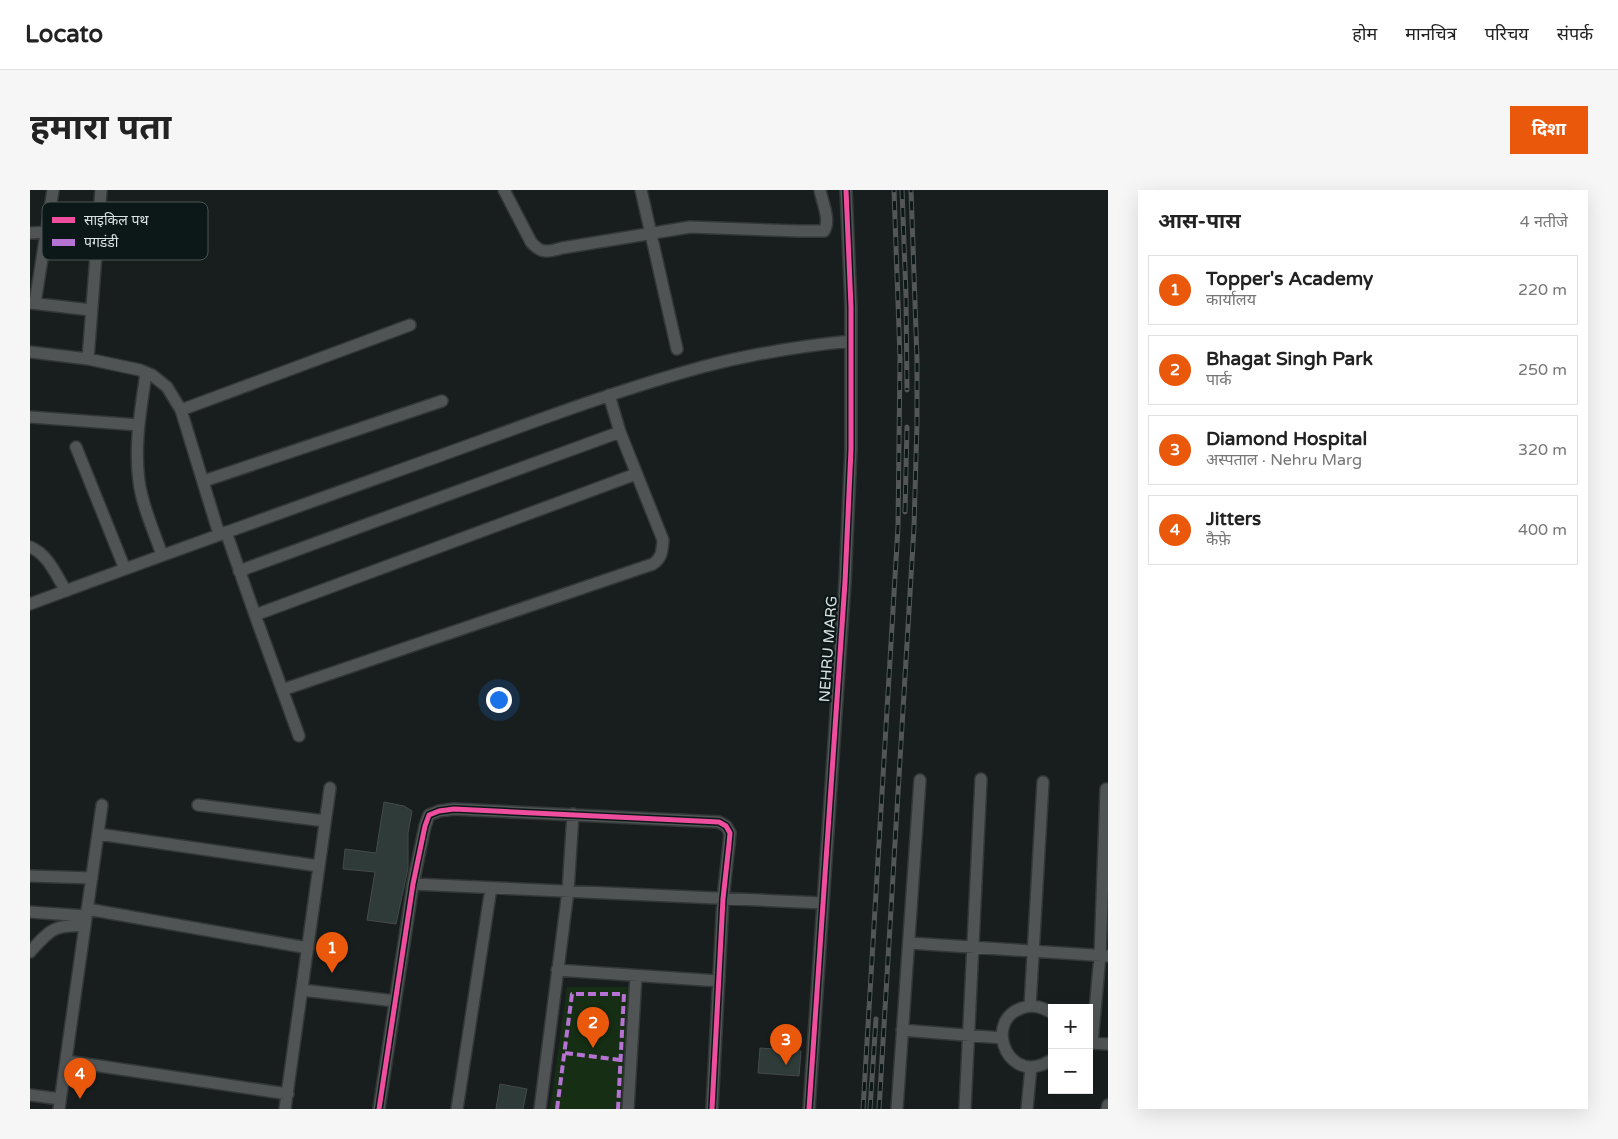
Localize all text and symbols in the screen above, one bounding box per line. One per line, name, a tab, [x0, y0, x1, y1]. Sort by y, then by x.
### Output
text: Locato	[25, 20, 103, 49]
text: होम	[1352, 23, 1377, 45]
text: मानचित्र	[1405, 23, 1457, 45]
text: परिचय	[1485, 23, 1529, 45]
text: संपर्क	[1557, 23, 1593, 45]
button: दिशा	[1510, 106, 1588, 154]
text: हमारा पता	[30, 107, 171, 149]
legend	[42, 202, 208, 260]
text: आस-पास	[1158, 209, 1241, 234]
text: साइकिल पथ	[84, 212, 149, 229]
text: 4 नतीजे	[1520, 212, 1568, 232]
text: पगडंडी	[84, 234, 119, 251]
text: Topper's Academy	[1206, 268, 1373, 290]
text: 1	[1170, 280, 1180, 300]
text: 220 m	[1518, 280, 1567, 300]
text: कार्यालय	[1206, 290, 1256, 310]
text: Bhagat Singh Park	[1206, 348, 1373, 370]
text: 2	[1170, 360, 1180, 380]
text: 250 m	[1518, 360, 1567, 380]
text: पार्क	[1206, 370, 1232, 390]
text: Diamond Hospital	[1206, 428, 1367, 450]
text: 3	[1170, 440, 1180, 460]
text: 320 m	[1518, 440, 1567, 460]
text: अस्पताल · Nehru Marg	[1206, 450, 1362, 470]
text: Jitters	[1206, 508, 1261, 530]
text: 4	[1170, 520, 1180, 540]
text: 400 m	[1518, 520, 1567, 540]
text: कैफ़े	[1206, 530, 1231, 550]
street label: NEHRU MARG	[815, 595, 841, 703]
your location	[486, 687, 512, 713]
pin: 1	[316, 932, 348, 973]
map controls	[1048, 1004, 1093, 1094]
button: +	[1048, 1004, 1093, 1049]
pin: 2	[577, 1007, 609, 1048]
pin: 3	[770, 1024, 802, 1065]
button: −	[1048, 1049, 1093, 1094]
pin: 4	[64, 1058, 96, 1099]

